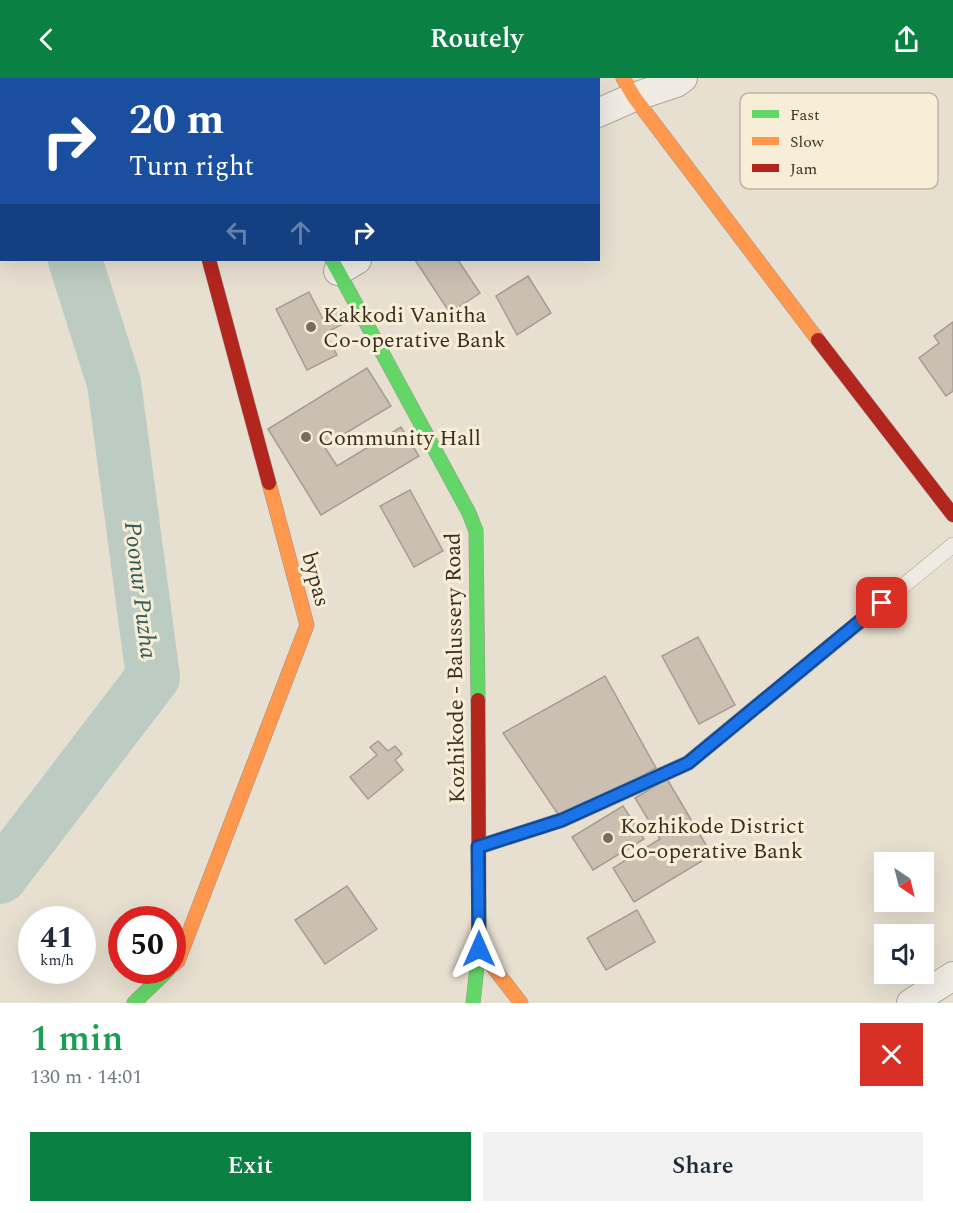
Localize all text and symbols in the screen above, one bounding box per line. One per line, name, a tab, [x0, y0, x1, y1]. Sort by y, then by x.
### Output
text: Routely	[430, 18, 523, 60]
icon: back	[30, 23, 63, 56]
icon: share	[890, 23, 923, 56]
text: 20 m	[129, 89, 224, 152]
legend	[740, 93, 938, 189]
icon: right	[30, 102, 108, 180]
text: Fast	[790, 103, 820, 127]
text: Slow	[790, 130, 825, 154]
text: Turn right	[129, 146, 254, 188]
text: Jam	[790, 157, 818, 181]
icon: left	[221, 216, 254, 249]
icon: ahead	[284, 216, 317, 249]
icon: right	[347, 216, 380, 249]
place label: Kakkodi Vanitha Co-operative Bank	[323, 299, 506, 357]
marker: Kakkodi Vanitha Co-operative Bank	[304, 320, 318, 334]
place label: Community Hall	[318, 422, 481, 455]
marker: Community Hall	[299, 430, 313, 444]
water label: Poonur Puzha	[114, 519, 166, 661]
street label: Kozhikode - Balussery Road	[437, 532, 474, 804]
street label: bypas	[292, 548, 339, 611]
pin	[856, 577, 907, 628]
icon: arrive	[865, 586, 898, 619]
place label: Kozhikode District Co-operative Bank	[620, 810, 805, 868]
marker: Kozhikode District Co-operative Bank	[601, 831, 615, 845]
north arrow	[874, 852, 934, 912]
map controls	[874, 852, 934, 984]
speed limit sign: 50	[108, 906, 186, 984]
text: 41	[40, 915, 74, 961]
position arrow	[447, 917, 511, 981]
button: sound	[874, 924, 934, 984]
text: km/h	[40, 949, 74, 972]
text: 1 min	[30, 1012, 123, 1067]
button: close	[860, 1023, 923, 1086]
text: 130 m · 14:01	[30, 1062, 142, 1092]
button: Exit	[30, 1132, 471, 1201]
button: Share	[483, 1132, 923, 1201]

